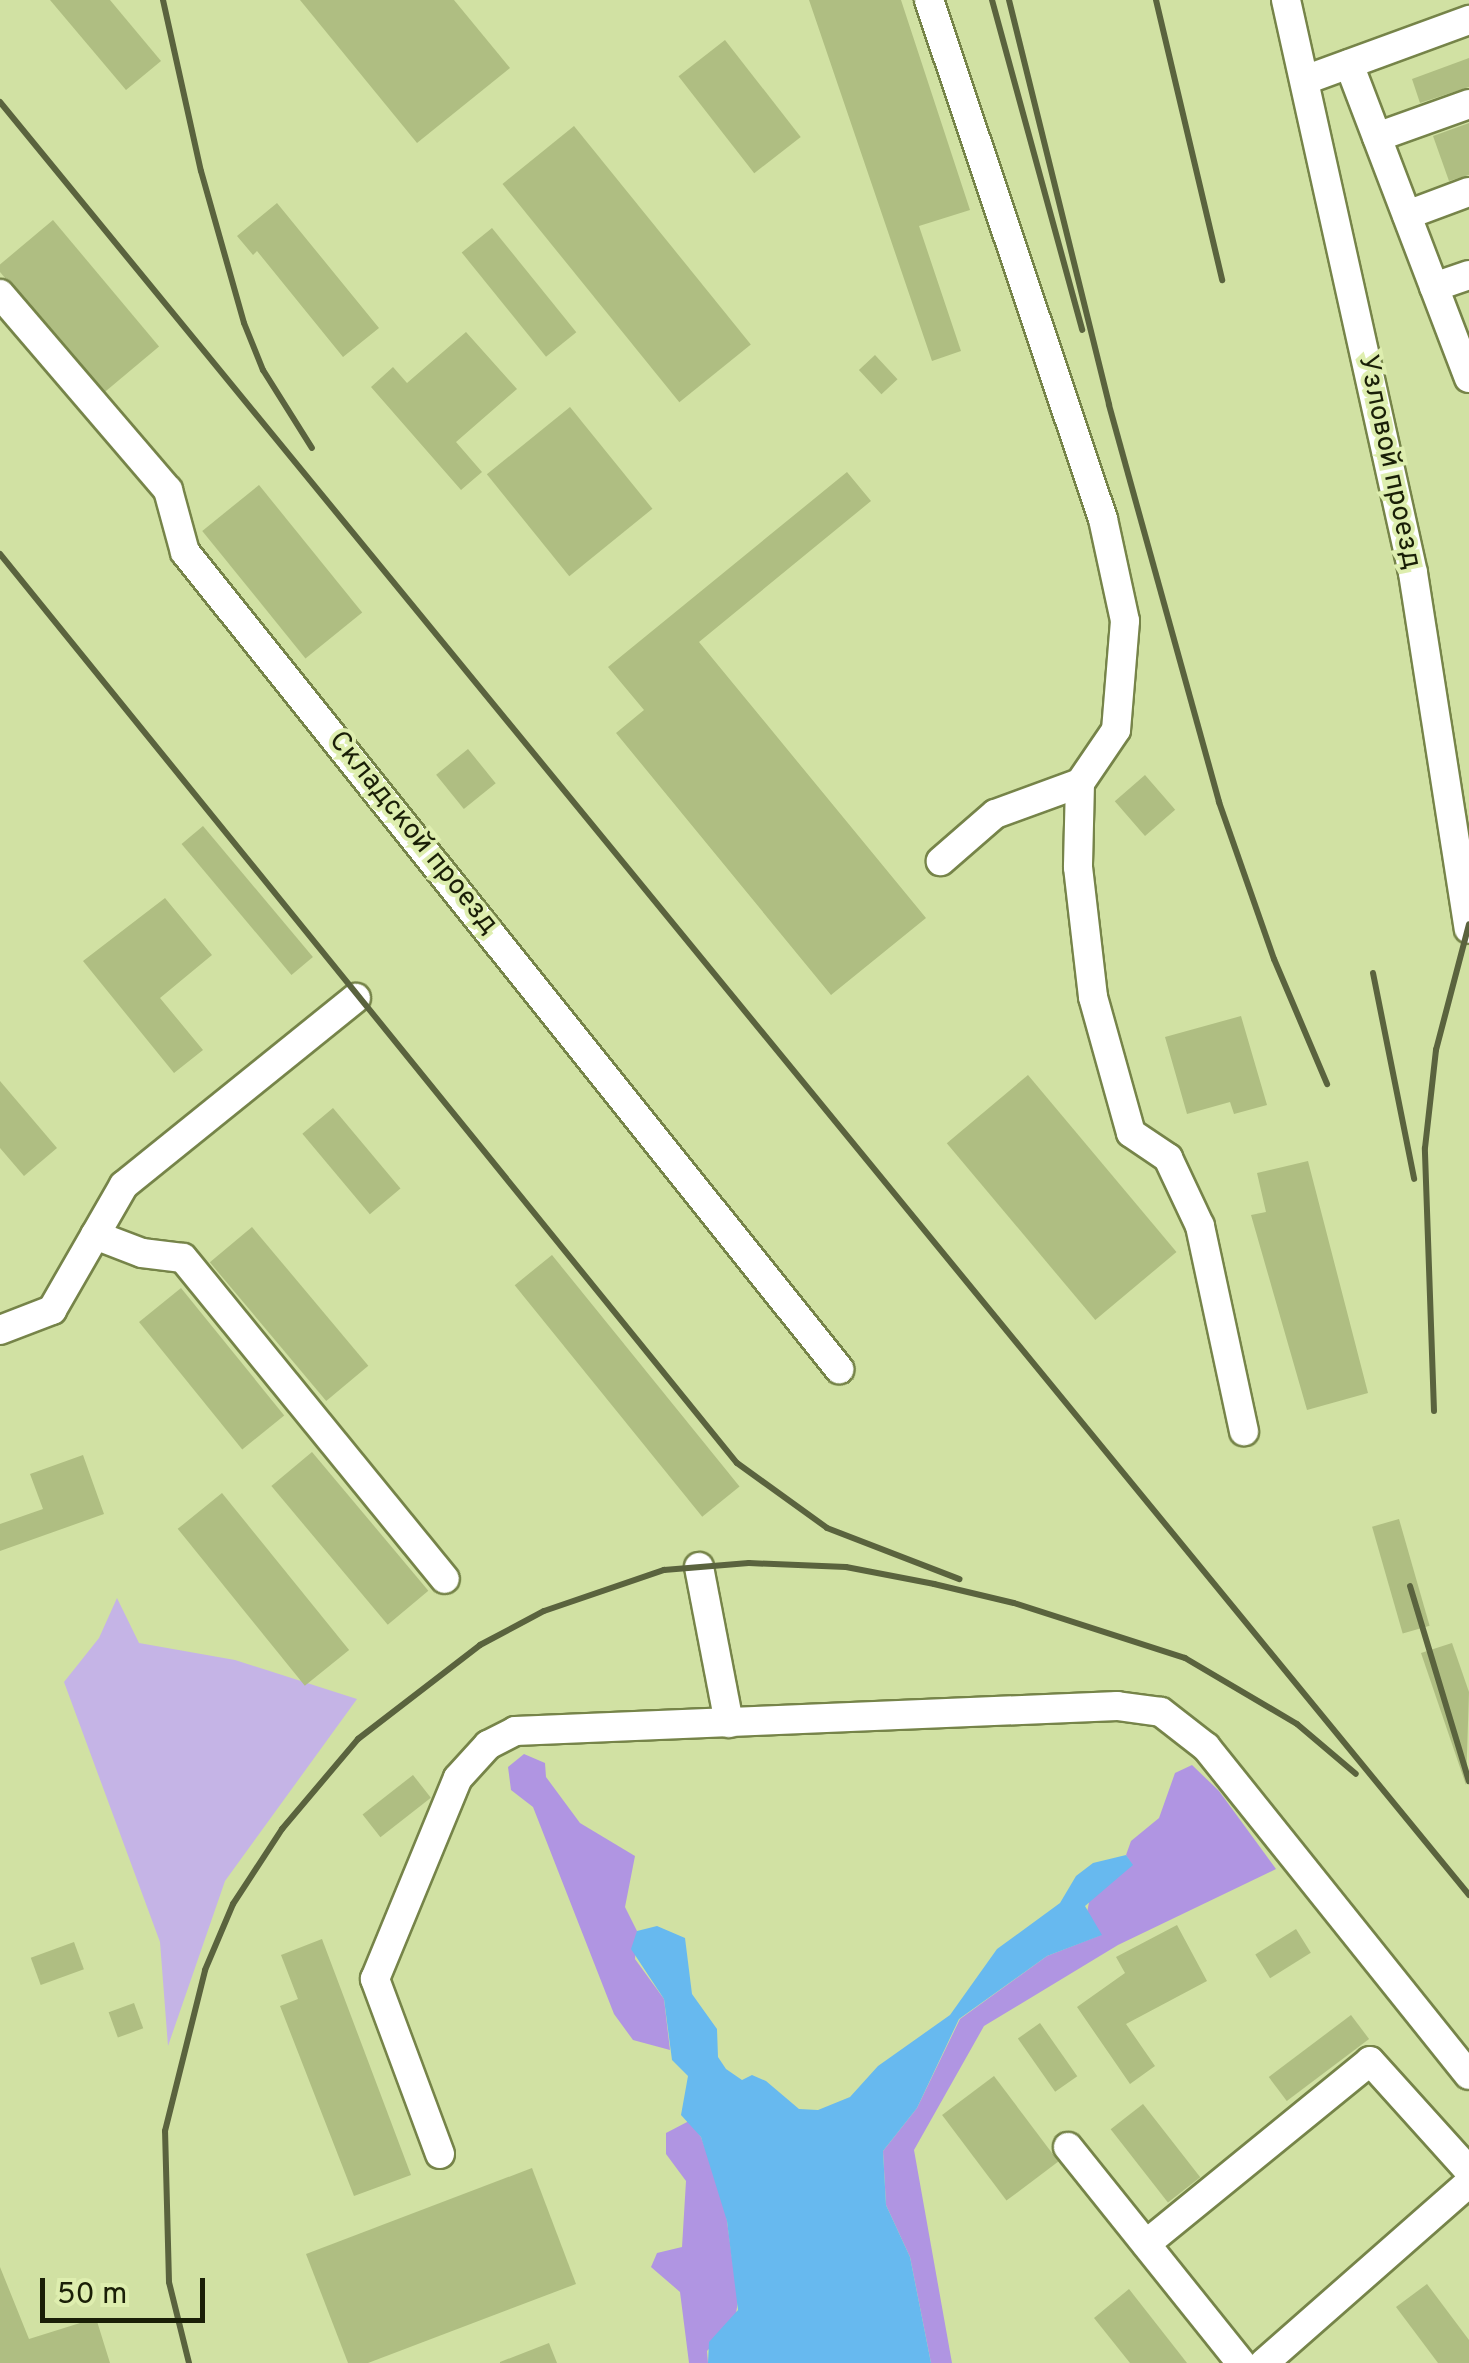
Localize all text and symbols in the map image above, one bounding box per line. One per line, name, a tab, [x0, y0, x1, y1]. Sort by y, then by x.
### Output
street label: Узловой проезд	[1350, 352, 1428, 572]
street label: Складской проезд	[321, 725, 505, 941]
scale bar	[45, 2258, 210, 2320]
text: 50 m	[57, 2277, 127, 2314]

